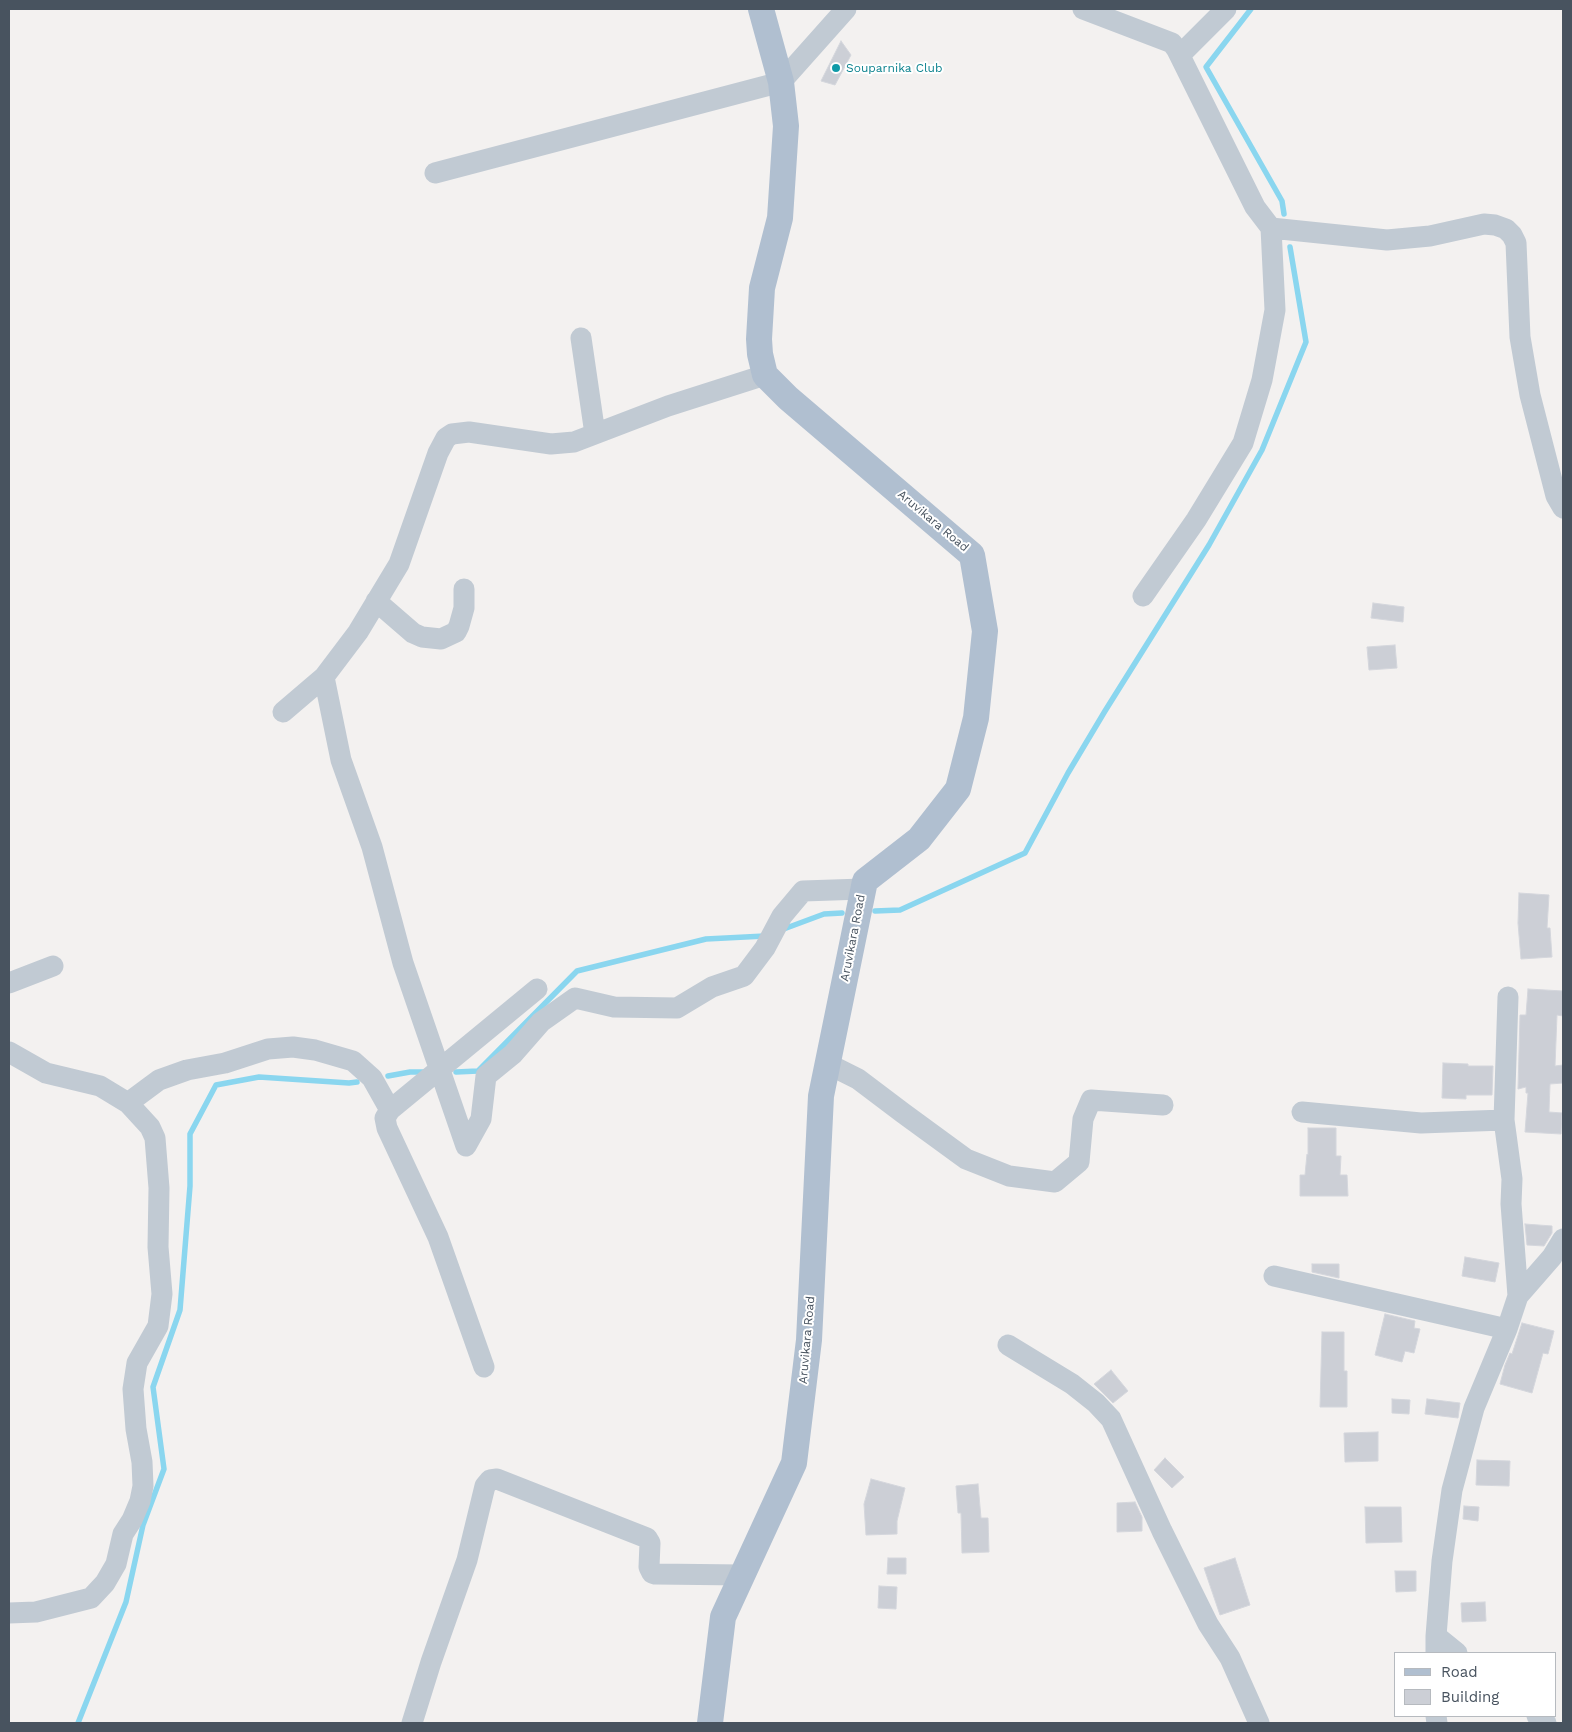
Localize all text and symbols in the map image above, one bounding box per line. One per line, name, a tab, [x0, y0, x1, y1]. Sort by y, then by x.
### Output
place label: Souparnika Club	[846, 61, 943, 75]
marker: Souparnika Club	[830, 62, 842, 74]
street label: Aruvikara Road	[895, 487, 971, 555]
street label: Aruvikara Road	[838, 893, 868, 983]
street label: Aruvikara Road	[796, 1296, 818, 1384]
legend	[1394, 1652, 1557, 1717]
text: Road	[1441, 1663, 1478, 1681]
text: Building	[1441, 1688, 1499, 1706]

